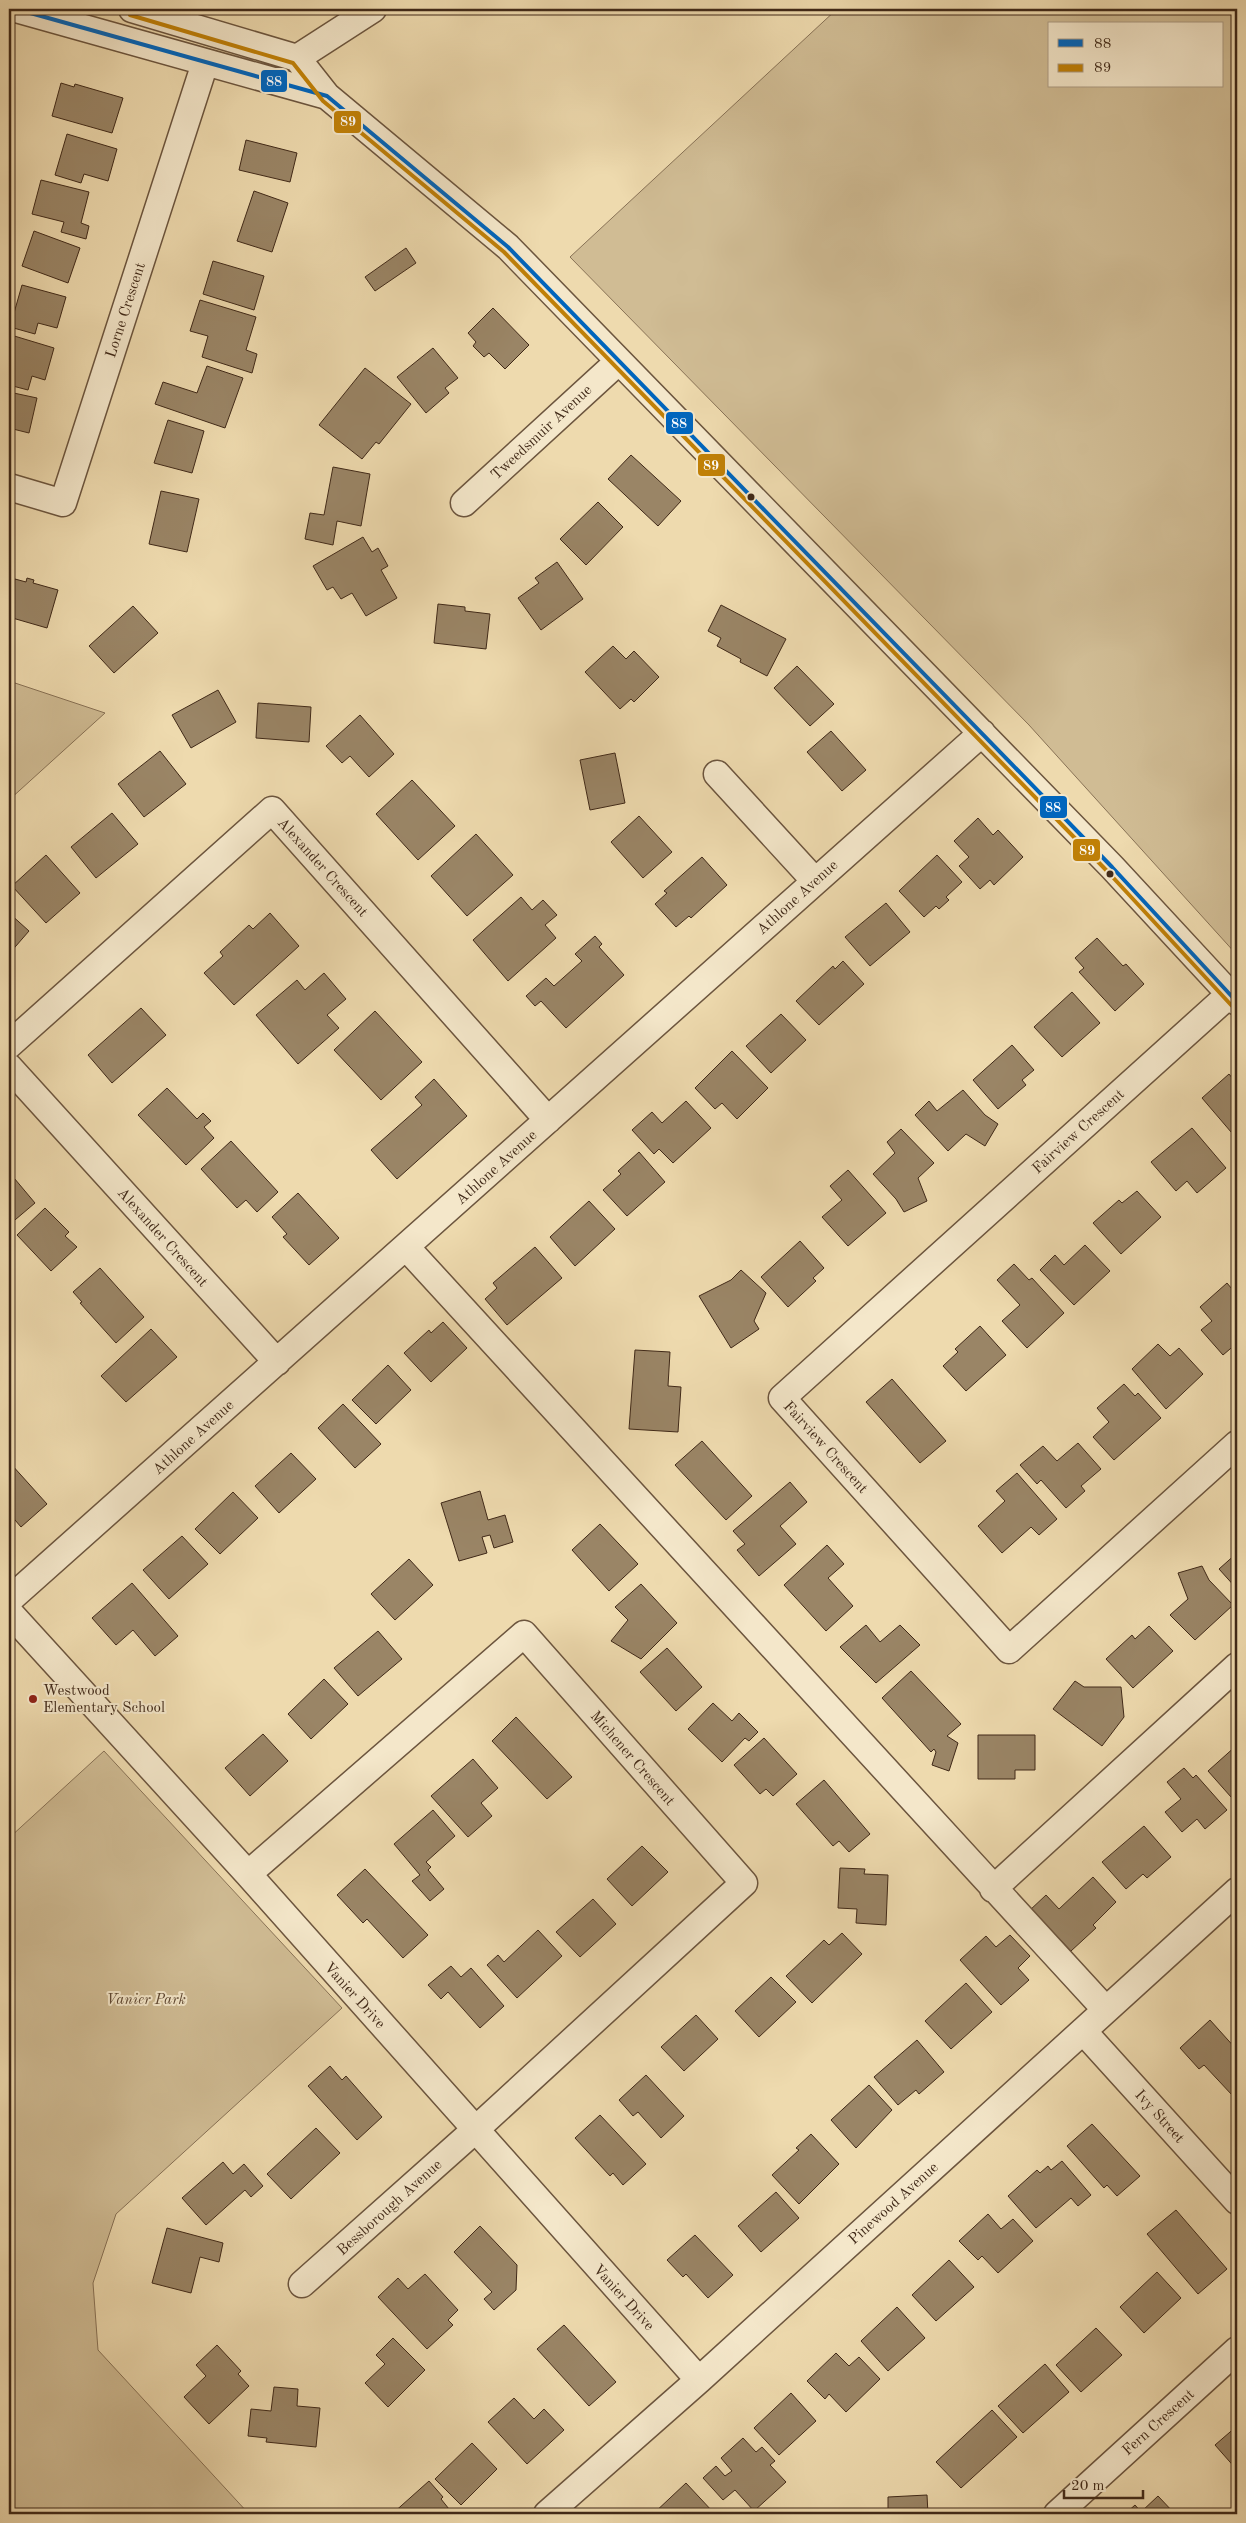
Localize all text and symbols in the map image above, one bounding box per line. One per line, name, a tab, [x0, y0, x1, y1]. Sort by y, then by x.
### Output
legend	[1048, 22, 1224, 88]
text: 88	[1094, 37, 1111, 52]
text: 89	[1094, 61, 1111, 76]
line badge: 88	[260, 69, 288, 93]
text: 88	[266, 75, 282, 89]
line badge: 89	[333, 110, 362, 134]
text: 89	[340, 115, 356, 129]
street label: Lorne Crescent	[104, 261, 149, 360]
street label: Tweedsmuir Avenue	[489, 383, 595, 484]
line badge: 88	[665, 411, 694, 435]
text: 88	[671, 417, 687, 431]
line badge: 89	[697, 453, 726, 477]
text: 89	[703, 459, 719, 473]
unlabelled marker	[746, 492, 756, 502]
line badge: 88	[1039, 795, 1068, 819]
text: 88	[1045, 801, 1061, 815]
street label: Alexander Crescent	[274, 816, 370, 920]
line badge: 89	[1072, 838, 1101, 862]
text: 89	[1079, 844, 1095, 858]
street label: Athlone Avenue	[755, 858, 841, 938]
unlabelled marker	[1105, 869, 1115, 879]
street label: Fairview Crescent	[1030, 1087, 1128, 1177]
street label: Athlone Avenue	[454, 1128, 540, 1208]
street label: Alexander Crescent	[114, 1186, 210, 1290]
street label: Athlone Avenue	[151, 1398, 237, 1478]
street label: Fairview Crescent	[780, 1399, 870, 1497]
place label: Westwood Elementary School	[43, 1684, 165, 1716]
marker: Westwood Elementary School	[27, 1693, 39, 1705]
street label: Michener Crescent	[587, 1709, 677, 1809]
street label: Vanier Drive	[320, 1960, 387, 2032]
park label: Vanier Park	[106, 1993, 186, 2008]
street label: Ivy Street	[1131, 2088, 1186, 2146]
street label: Bessborough Avenue	[335, 2157, 445, 2259]
street label: Pinewood Avenue	[846, 2160, 942, 2248]
street label: Vanier Drive	[589, 2262, 656, 2334]
street label: Fern Crescent	[1120, 2387, 1198, 2459]
scale bar	[1064, 2468, 1142, 2500]
text: 20 m	[1071, 2479, 1105, 2494]

